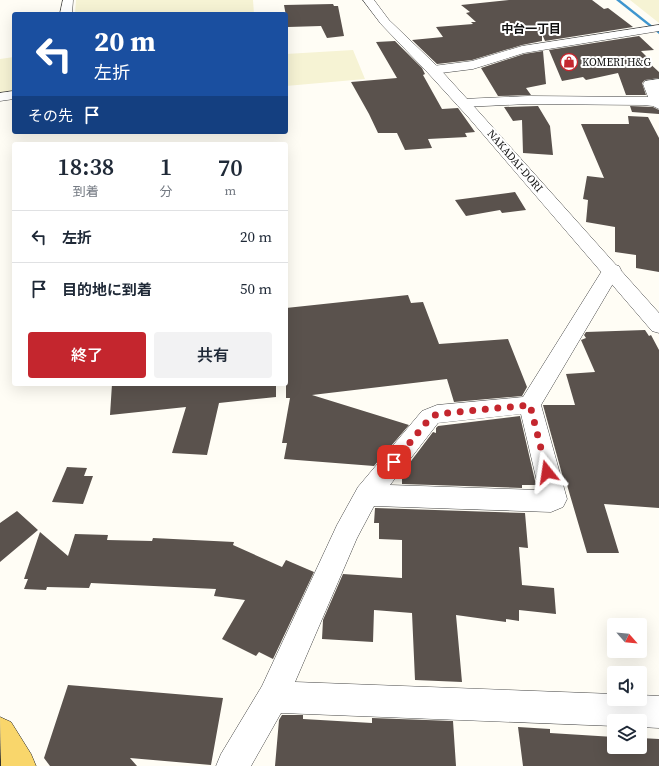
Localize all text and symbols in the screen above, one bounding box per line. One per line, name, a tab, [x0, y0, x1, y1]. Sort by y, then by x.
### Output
district label: 中台一丁目	[501, 21, 561, 37]
text: 20 m	[94, 22, 156, 60]
icon: left	[28, 28, 80, 80]
shop icon: KOMERI H&G	[559, 52, 579, 72]
place label: KOMERI H&G	[582, 55, 652, 70]
text: 左折	[94, 60, 130, 85]
icon: arrive	[81, 104, 103, 126]
text: その先	[28, 105, 73, 126]
street label: NAKADAI-DORI	[484, 127, 546, 195]
text: 18:38	[57, 150, 114, 183]
text: 1	[160, 150, 172, 183]
text: 70	[218, 151, 243, 184]
text: m	[224, 182, 236, 199]
text: 到着	[73, 183, 99, 200]
text: 分	[160, 183, 173, 200]
icon: left	[28, 226, 50, 248]
text: 20 m	[240, 226, 272, 247]
text: 左折	[62, 227, 92, 248]
icon: arrive	[28, 278, 50, 300]
text: 50 m	[240, 278, 272, 299]
text: 目的地に到着	[62, 279, 152, 300]
button: 終了	[28, 332, 146, 378]
button: 共有	[154, 332, 272, 378]
pin	[377, 445, 411, 479]
icon: arrive	[383, 451, 405, 473]
position arrow	[526, 451, 568, 493]
north arrow	[607, 618, 647, 658]
map controls	[607, 618, 647, 754]
button: sound	[607, 666, 647, 706]
button: layers	[607, 714, 647, 754]

